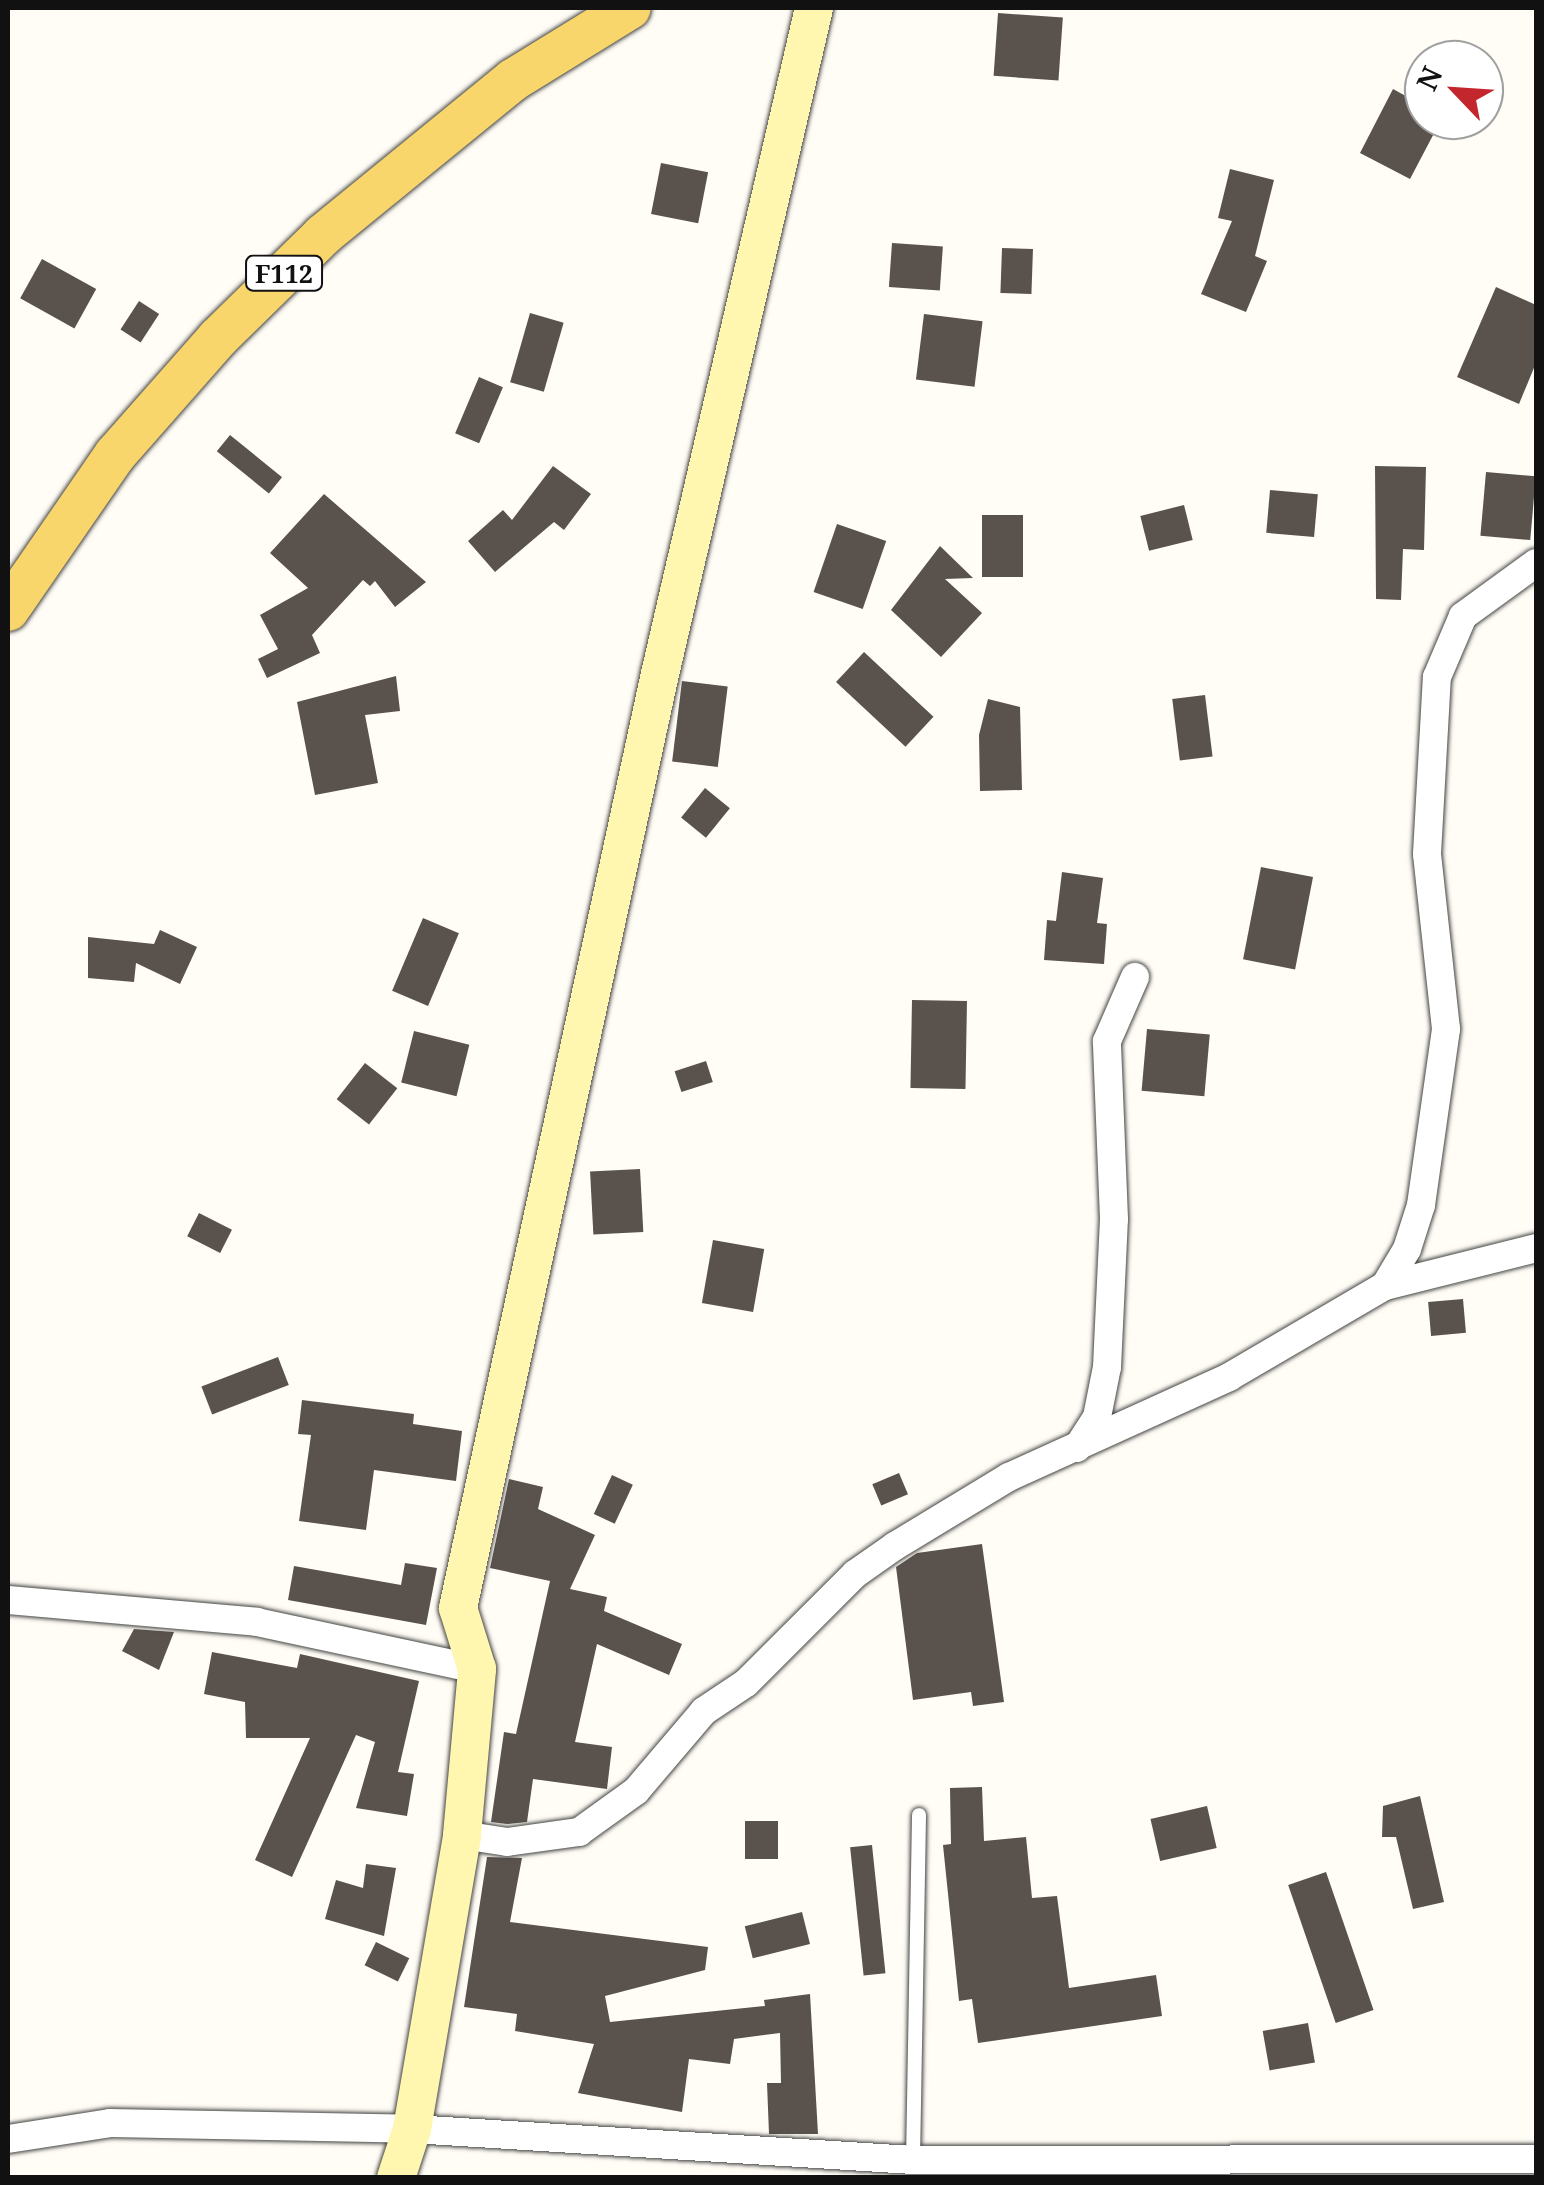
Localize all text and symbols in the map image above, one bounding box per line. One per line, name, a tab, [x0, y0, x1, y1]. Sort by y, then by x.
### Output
north arrow	[1404, 40, 1504, 140]
text: N	[1407, 60, 1451, 96]
road number: F112	[244, 253, 324, 293]

